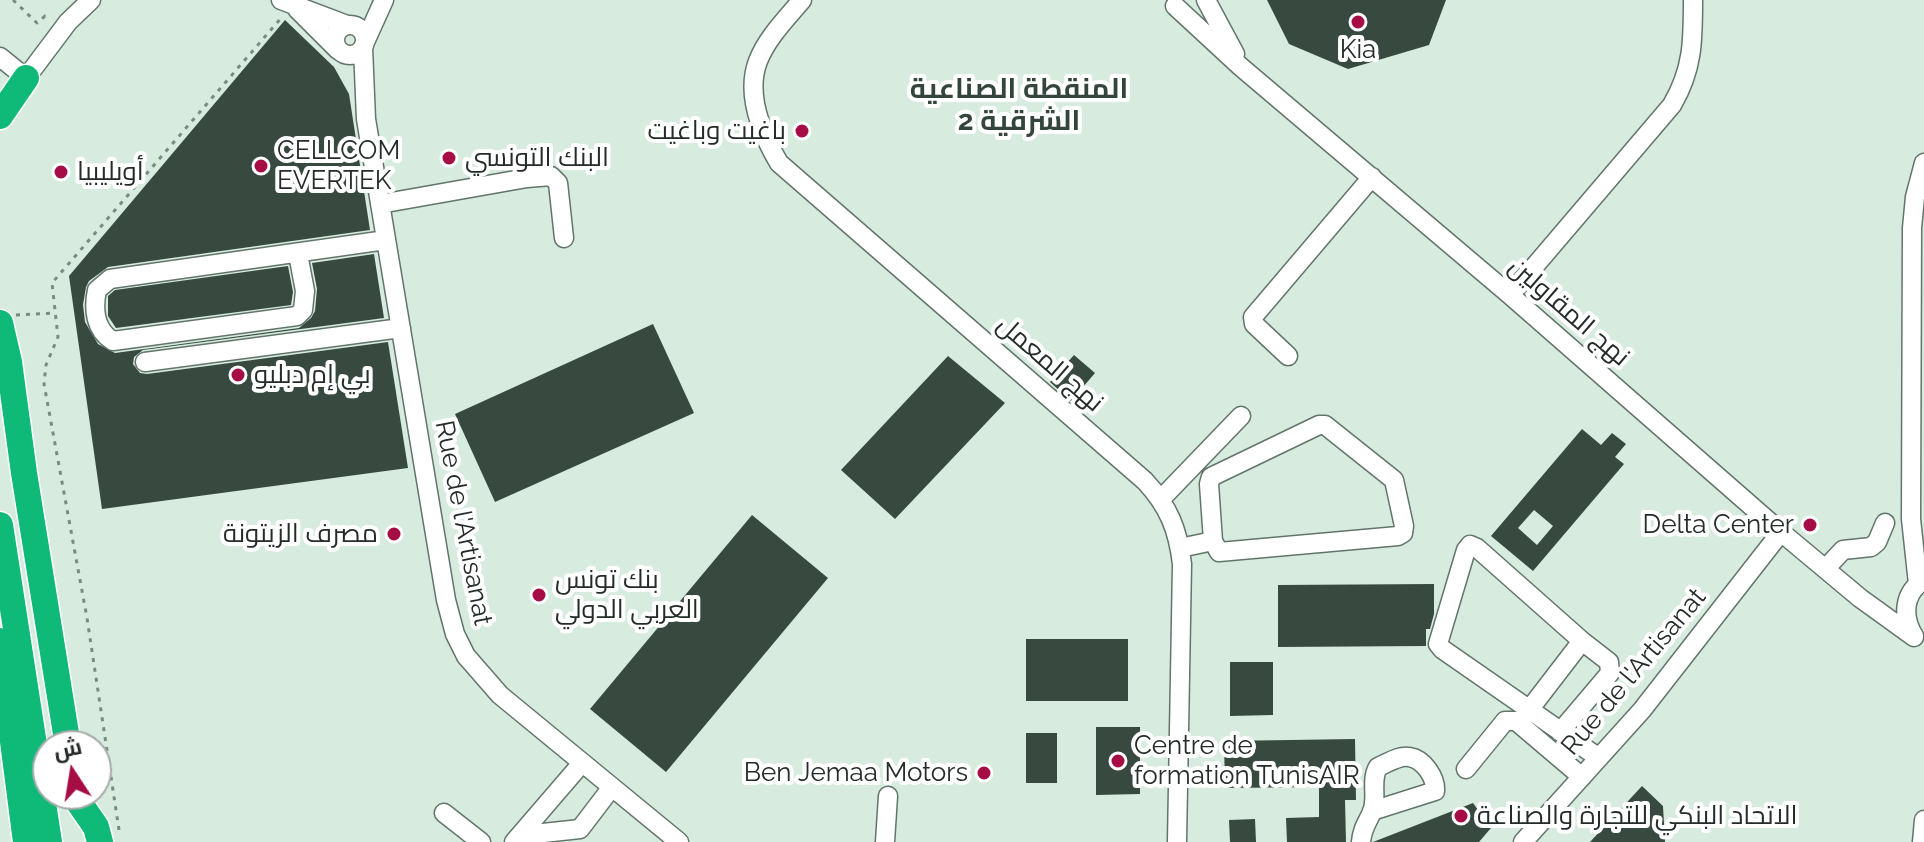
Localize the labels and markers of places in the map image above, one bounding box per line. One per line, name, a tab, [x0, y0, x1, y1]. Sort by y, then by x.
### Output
marker: Kia	[1349, 13, 1367, 31]
place label: Kia	[1340, 34, 1376, 66]
place label: باغيت وباغيت	[647, 115, 786, 147]
marker: باغيت وباغيت	[793, 122, 811, 140]
place label: CELLCOM EVERTEK	[277, 135, 400, 196]
place label: البنك التونسي	[465, 142, 609, 174]
marker: البنك التونسي	[440, 149, 458, 167]
place label: أويليبيا	[77, 156, 144, 188]
marker: CELLCOM EVERTEK	[252, 157, 270, 175]
marker: أويليبيا	[52, 163, 70, 181]
place label: بي إم دبليو	[254, 359, 371, 391]
marker: بي إم دبليو	[229, 366, 247, 384]
place label: Delta Center	[1643, 509, 1794, 541]
marker: Delta Center	[1801, 516, 1819, 534]
place label: مصرف الزيتونة	[223, 518, 378, 550]
marker: مصرف الزيتونة	[385, 525, 403, 543]
place label: بنك تونس العربي الدولي	[555, 564, 699, 626]
marker: بنك تونس العربي الدولي	[530, 586, 548, 604]
place label: Centre de formation TunisAIR	[1134, 730, 1360, 792]
marker: Centre de formation TunisAIR	[1109, 752, 1127, 770]
place label: Ben Jemaa Motors	[744, 757, 968, 789]
marker: Ben Jemaa Motors	[975, 764, 993, 782]
place label: الاتحاد البنكي للتجارة والصناعة	[1477, 800, 1797, 832]
marker: الاتحاد البنكي للتجارة والصناعة	[1452, 807, 1470, 825]

